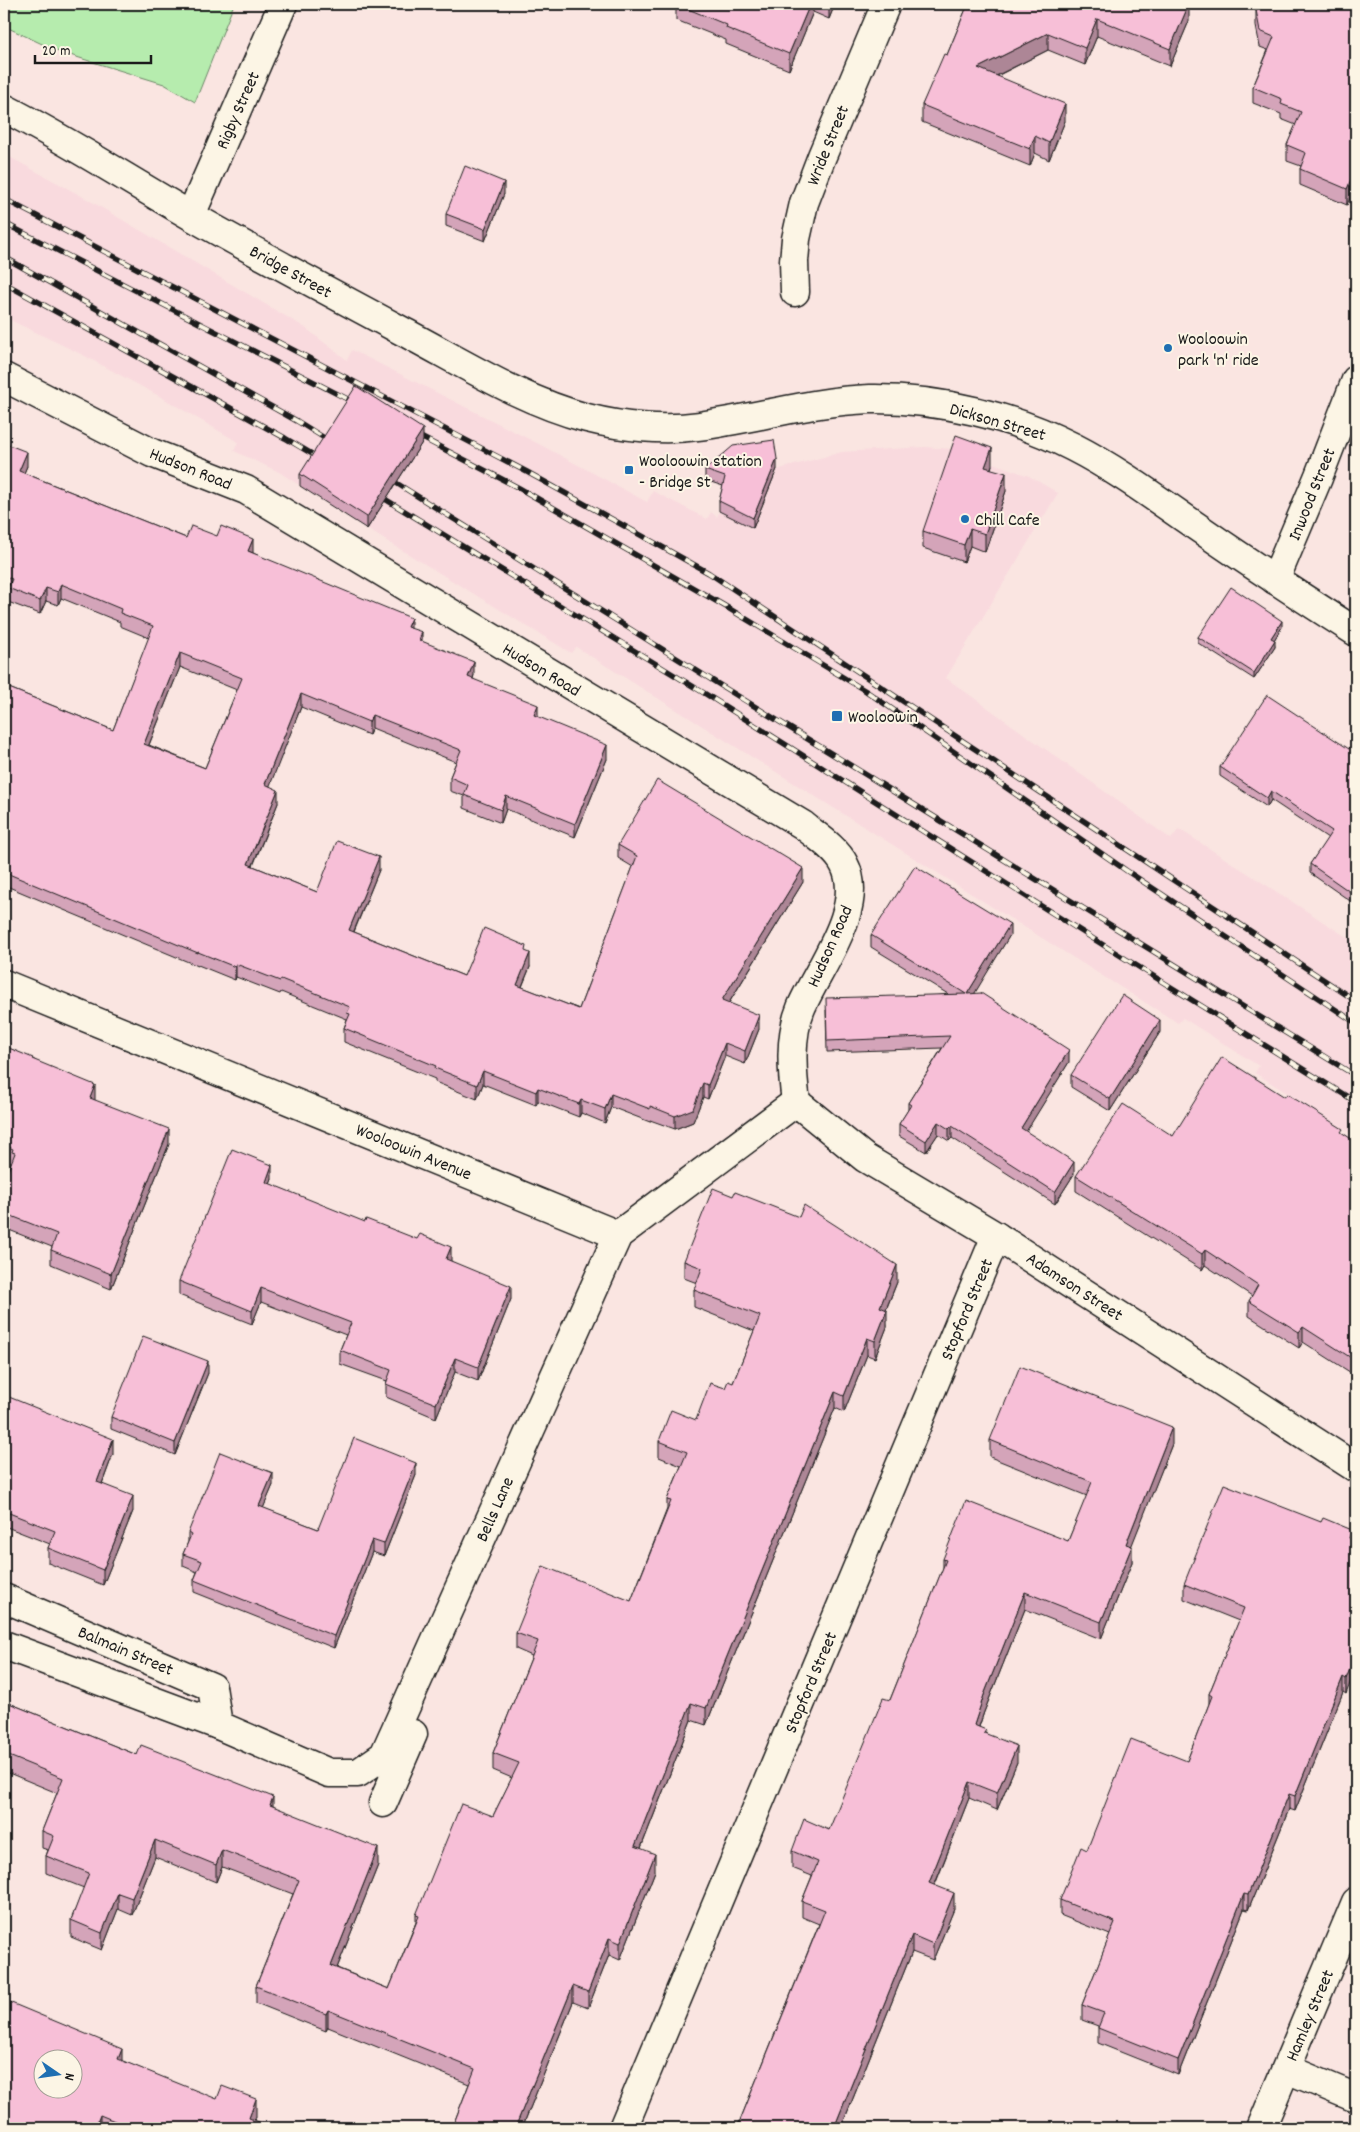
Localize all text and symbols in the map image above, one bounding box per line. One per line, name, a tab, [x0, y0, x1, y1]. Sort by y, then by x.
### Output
scale bar	[35, 32, 151, 64]
text: 20 m	[42, 41, 70, 63]
street label: Rigby Street	[211, 68, 268, 154]
street label: Wride Street	[802, 102, 857, 190]
street label: Bridge Street	[244, 240, 336, 306]
place label: Wooloowin park 'n' ride	[1178, 328, 1259, 374]
marker: Wooloowin park 'n' ride	[1162, 342, 1174, 354]
street label: Dickson Street	[946, 398, 1049, 449]
street label: Hudson Road	[145, 442, 235, 498]
street label: Inwood Street	[1283, 445, 1343, 545]
place label: Wooloowin station - Bridge St	[639, 450, 762, 496]
marker: Wooloowin station - Bridge St	[623, 464, 635, 476]
place label: Chill Cafe	[975, 509, 1040, 534]
marker: Chill Cafe	[959, 513, 971, 525]
street label: Hudson Road	[497, 638, 584, 704]
place label: Wooloowin	[848, 706, 918, 731]
marker: Wooloowin	[830, 709, 844, 723]
street label: Hudson Road	[802, 902, 860, 992]
street label: Wooloowin Avenue	[351, 1119, 475, 1188]
street label: Adamson Street	[1020, 1247, 1127, 1329]
street label: Stopford Street	[936, 1255, 1001, 1365]
street label: Bells Lane	[471, 1473, 522, 1547]
street label: Balmain Street	[73, 1621, 177, 1684]
street label: Stopford Street	[780, 1628, 845, 1738]
street label: Hamley Street	[1281, 1966, 1342, 2066]
north arrow	[32, 2050, 82, 2100]
text: N	[58, 2071, 79, 2082]

